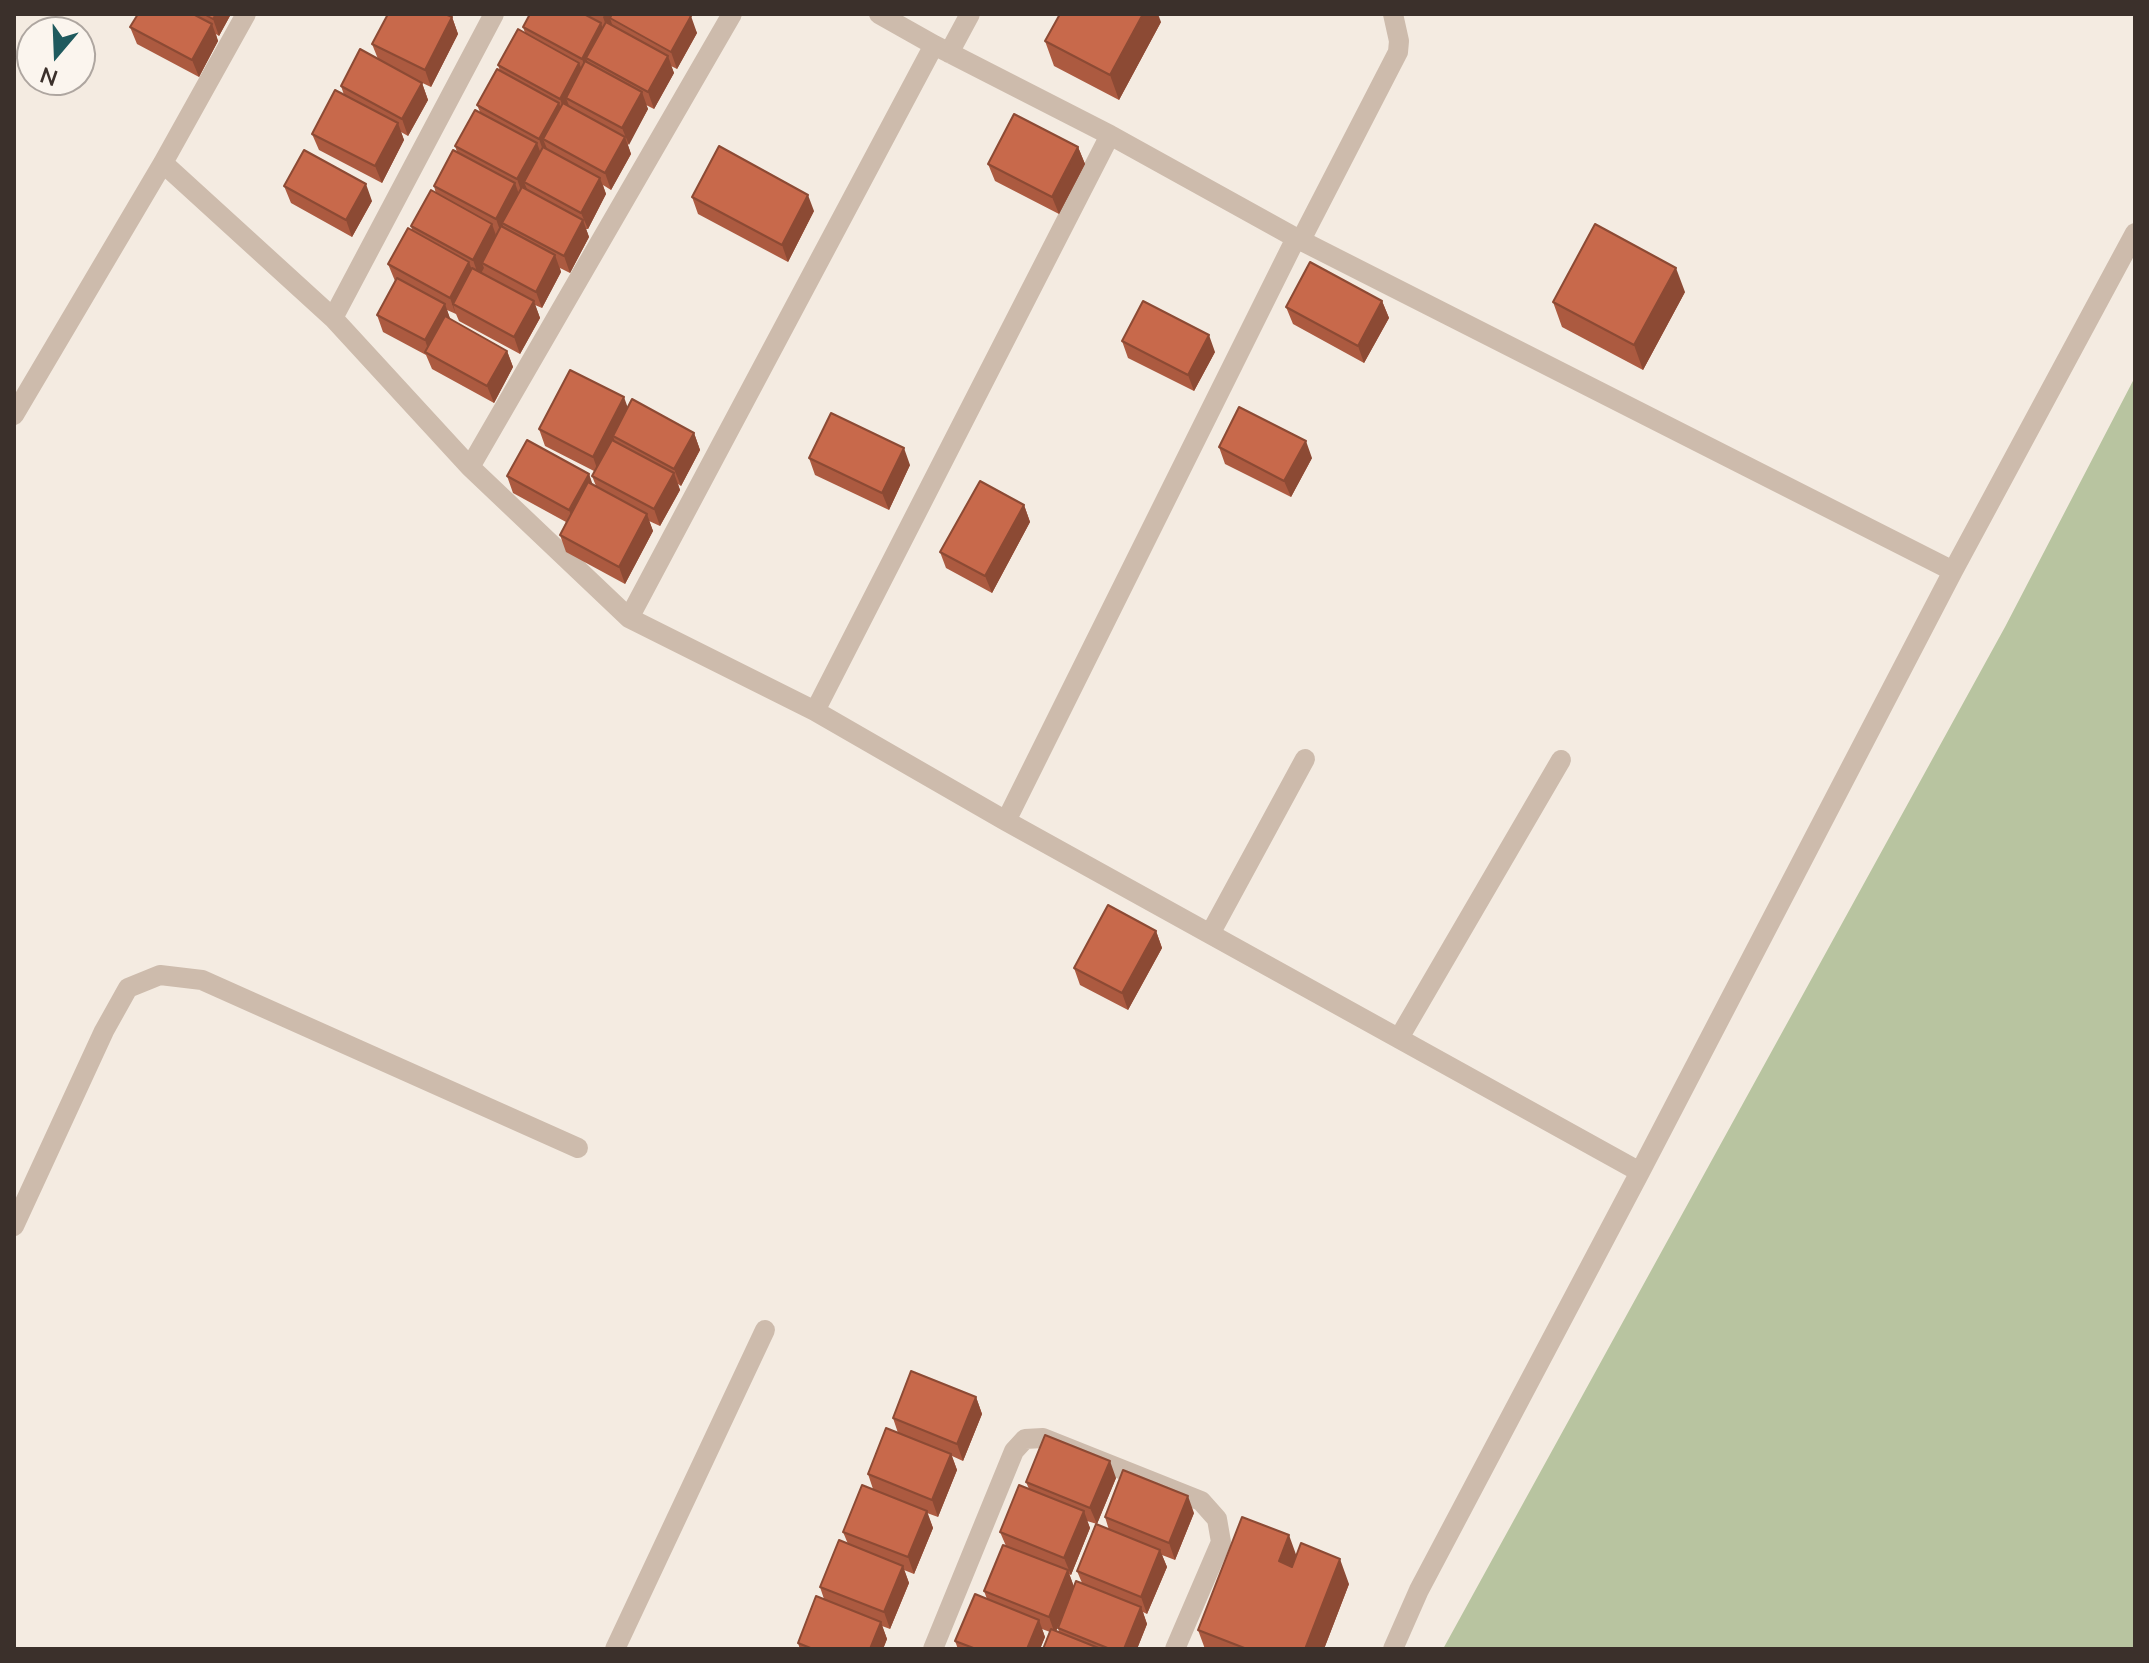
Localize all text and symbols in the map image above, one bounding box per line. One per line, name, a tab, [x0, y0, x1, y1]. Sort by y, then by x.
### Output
north arrow	[16, 16, 96, 96]
text: N	[36, 61, 61, 93]

